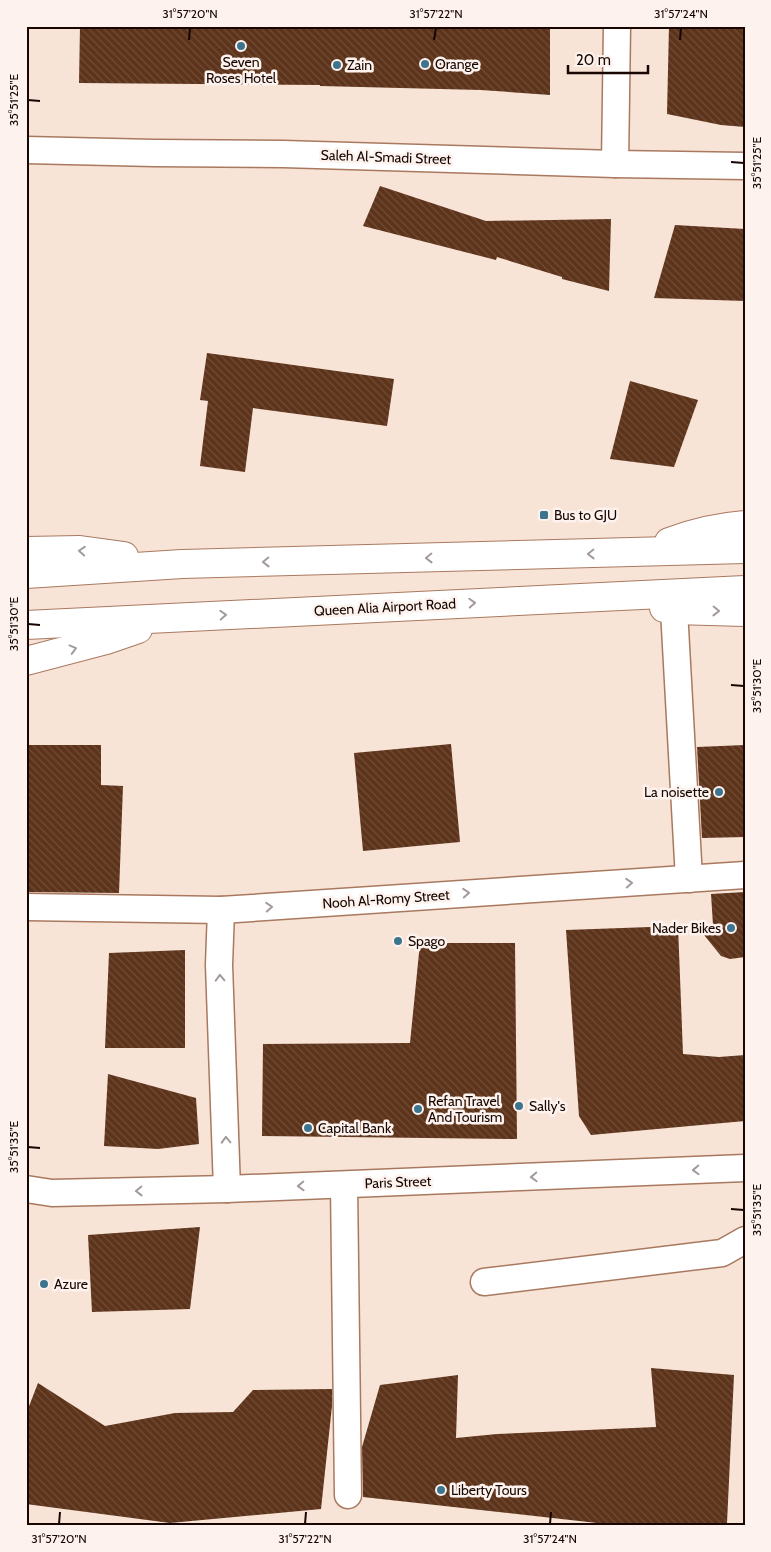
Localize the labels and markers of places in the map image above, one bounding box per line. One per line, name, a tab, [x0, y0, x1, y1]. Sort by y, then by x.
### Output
marker: Seven Roses Hotel	[235, 40, 247, 52]
place label: Seven Roses Hotel	[206, 53, 277, 87]
place label: Orange	[435, 55, 479, 73]
place label: Zain	[347, 56, 372, 74]
marker: Orange	[419, 58, 431, 70]
marker: Zain	[331, 59, 343, 71]
place label: Bus to GJU	[554, 506, 617, 524]
marker: Bus to GJU	[538, 509, 550, 521]
place label: La noisette	[644, 783, 709, 801]
marker: La noisette	[713, 786, 725, 798]
place label: Nader Bikes	[652, 919, 721, 937]
marker: Nader Bikes	[725, 922, 737, 934]
place label: Spago	[408, 932, 446, 950]
marker: Spago	[392, 935, 404, 947]
place label: Refan Travel And Tourism	[428, 1092, 502, 1126]
place label: Sally's	[529, 1097, 566, 1115]
marker: Sally's	[513, 1100, 525, 1112]
marker: Refan Travel And Tourism	[412, 1103, 424, 1115]
place label: Capital Bank	[318, 1119, 392, 1137]
marker: Capital Bank	[302, 1122, 314, 1134]
place label: Azure	[54, 1275, 88, 1293]
marker: Azure	[38, 1278, 50, 1290]
place label: Liberty Tours	[451, 1481, 527, 1499]
marker: Liberty Tours	[435, 1484, 447, 1496]

